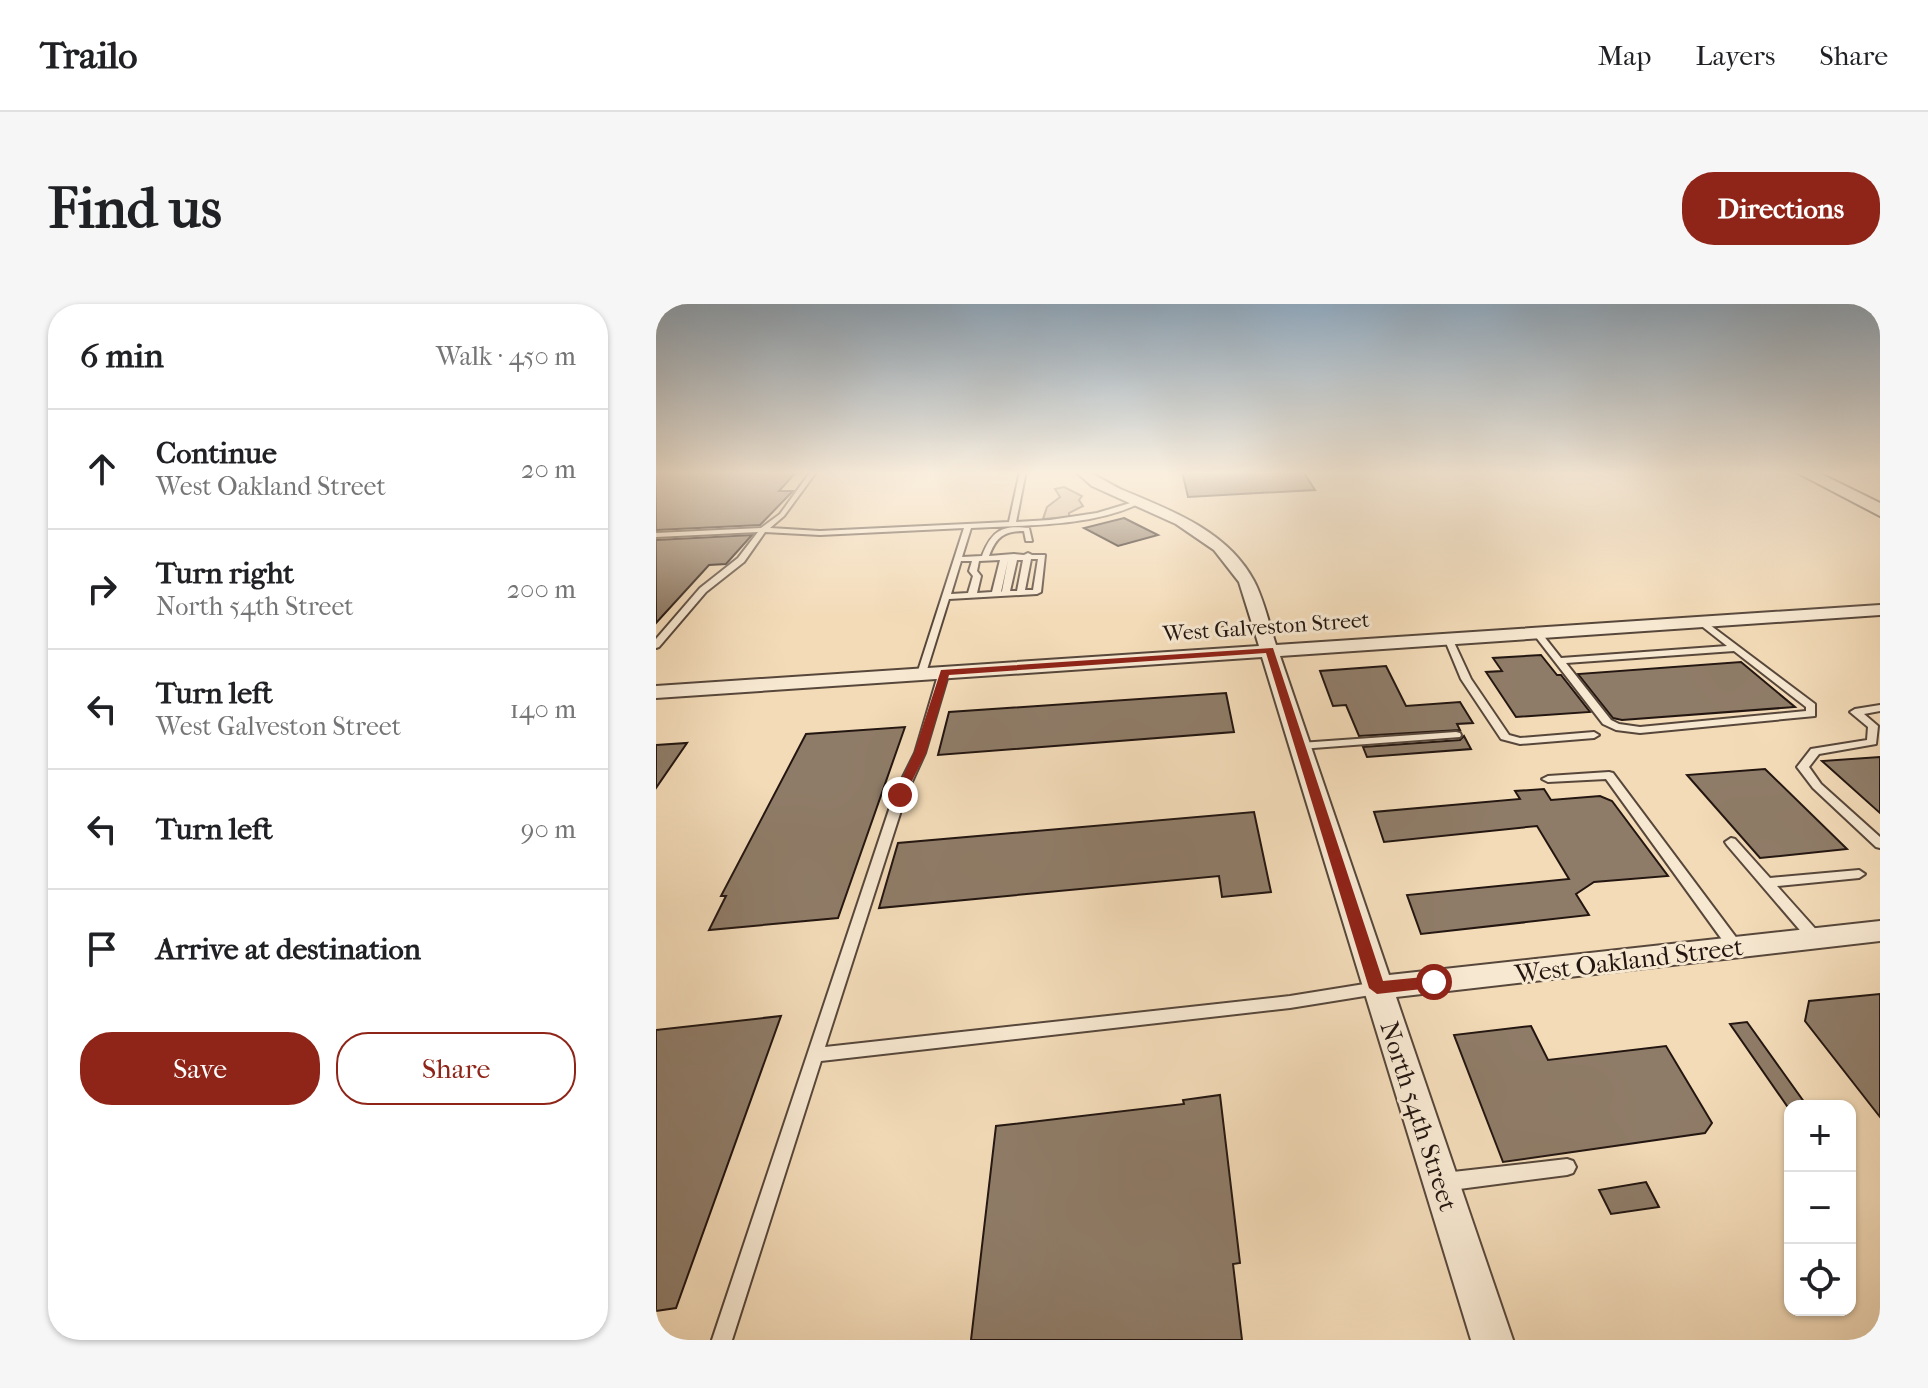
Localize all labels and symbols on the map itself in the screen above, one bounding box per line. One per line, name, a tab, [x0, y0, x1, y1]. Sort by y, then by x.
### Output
street label: West Galveston Street	[1161, 607, 1370, 647]
route end	[882, 777, 918, 813]
street label: West Oakland Street	[1512, 931, 1746, 990]
route start	[1416, 964, 1452, 1000]
street label: North 54th Street	[1373, 1017, 1464, 1216]

